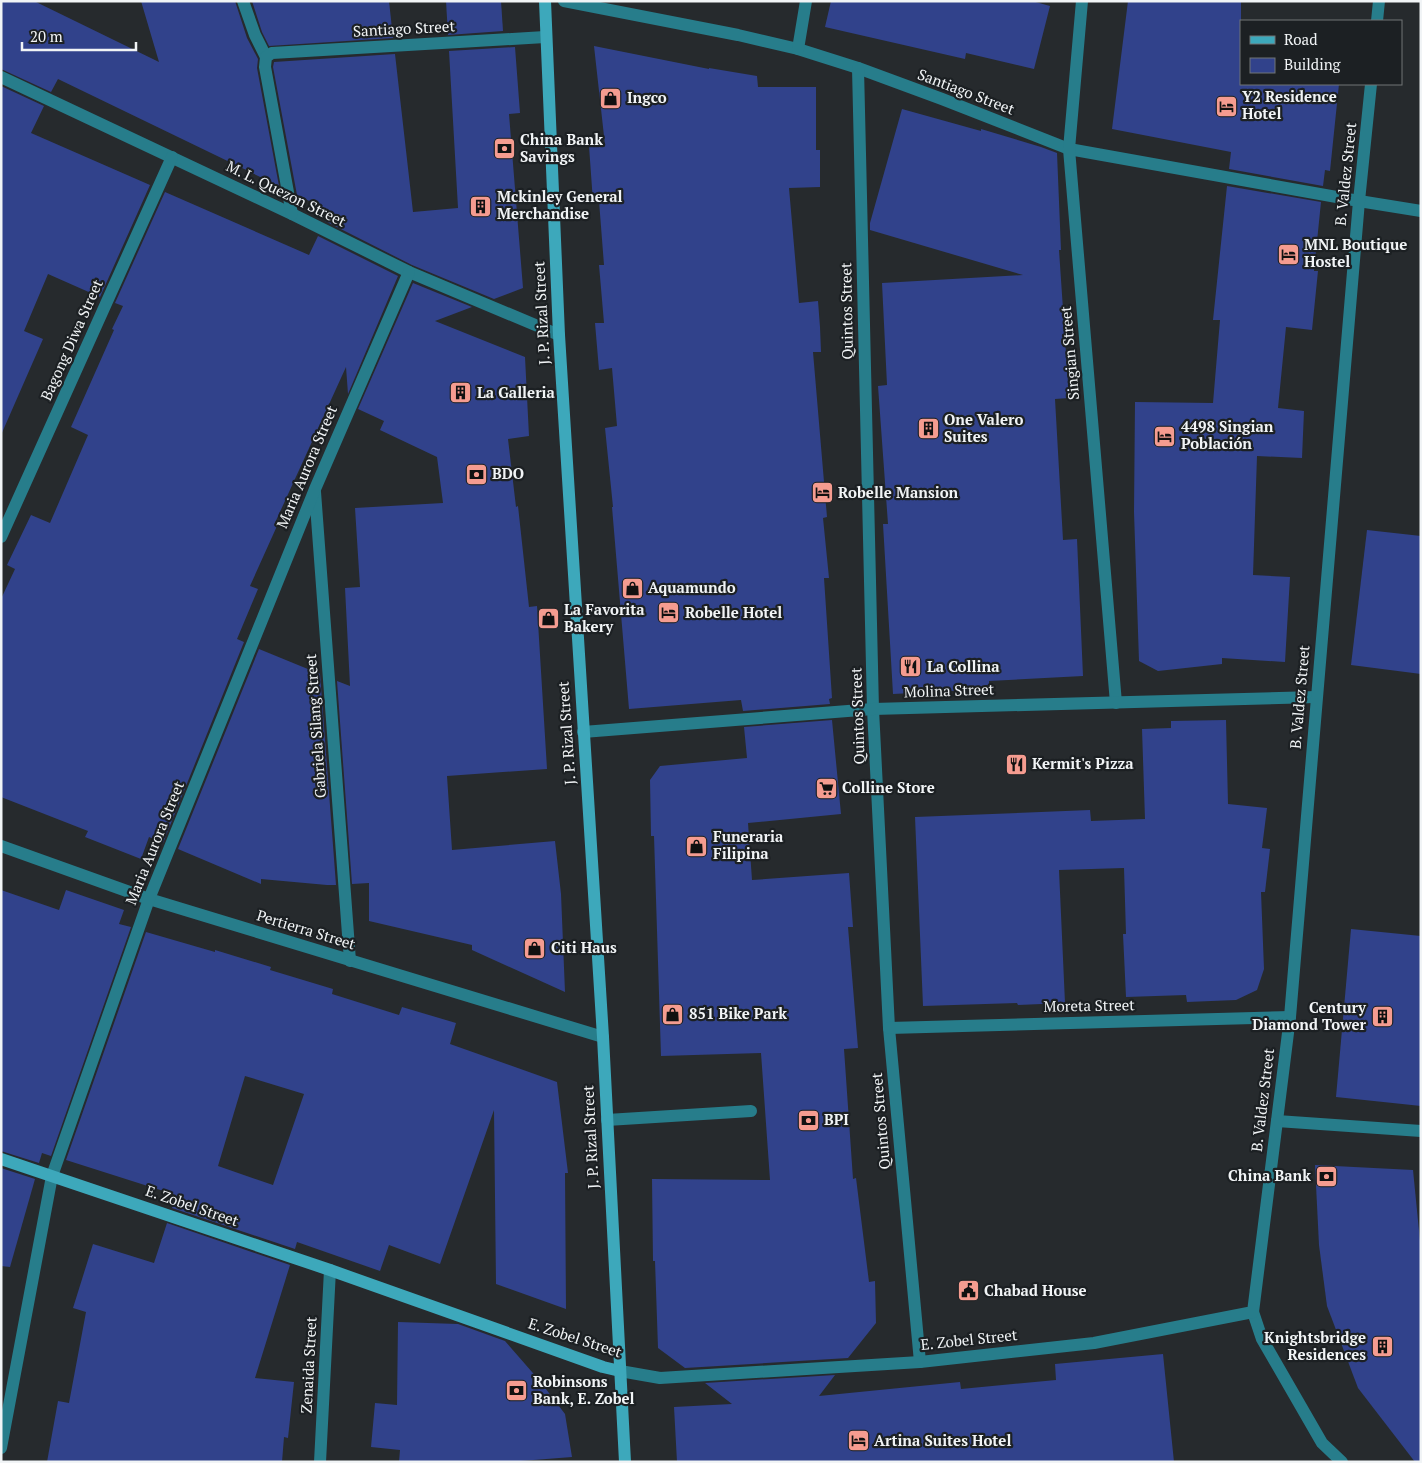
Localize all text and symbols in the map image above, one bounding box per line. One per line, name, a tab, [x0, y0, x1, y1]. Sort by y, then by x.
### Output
street label: Santiago Street	[352, 15, 456, 41]
scale bar	[22, 20, 136, 52]
legend	[1240, 20, 1402, 85]
text: 20 m	[30, 26, 63, 46]
text: Road	[1284, 29, 1317, 49]
text: Building	[1284, 54, 1342, 74]
street label: Santiago Street	[915, 63, 1018, 119]
shop icon: Ingco	[599, 86, 623, 110]
place label: Y2 Residence Hotel	[1242, 86, 1337, 123]
place label: Ingco	[627, 87, 667, 107]
hotel icon: Y2 Residence Hotel	[1214, 94, 1238, 118]
street label: B. Valdez Street	[1330, 121, 1360, 227]
place label: China Bank Savings	[520, 129, 603, 166]
bank icon: China Bank Savings	[492, 137, 516, 161]
street label: M. L. Quezon Street	[223, 155, 350, 231]
place label: Mckinley General Merchandise	[497, 186, 623, 223]
building icon: Mckinley General Merchandise	[469, 194, 493, 218]
place label: MNL Boutique Hostel	[1304, 234, 1407, 271]
hotel icon: MNL Boutique Hostel	[1276, 242, 1300, 266]
street label: J. P. Rizal Street	[528, 260, 554, 365]
street label: Quintos Street	[835, 262, 857, 360]
street label: Bagong Diwa Street	[35, 275, 107, 403]
street label: Singian Street	[1055, 305, 1083, 401]
building icon: La Galleria	[449, 381, 473, 405]
place label: La Galleria	[477, 382, 556, 402]
street label: Maria Aurora Street	[271, 402, 341, 531]
place label: One Valero Suites	[944, 409, 1023, 446]
place label: 4498 Singian Población	[1181, 416, 1274, 453]
building icon: One Valero Suites	[916, 417, 940, 441]
hotel icon: 4498 Singian Población	[1153, 424, 1177, 448]
bank icon: BDO	[464, 462, 488, 486]
place label: BDO	[492, 463, 524, 483]
hotel icon: Robelle Mansion	[810, 481, 834, 505]
place label: Robelle Mansion	[838, 482, 959, 502]
shop icon: Aquamundo	[620, 576, 644, 600]
place label: Aquamundo	[648, 577, 736, 597]
place label: La Favorita Bakery	[564, 599, 645, 636]
hotel icon: Robelle Hotel	[657, 601, 681, 625]
place label: Robelle Hotel	[685, 602, 782, 622]
shop icon: La Favorita Bakery	[536, 607, 560, 631]
street label: B. Valdez Street	[1285, 644, 1314, 750]
street label: Gabriela Silang Street	[300, 653, 330, 799]
restaurant icon: La Collina	[899, 655, 923, 679]
place label: La Collina	[927, 656, 1000, 676]
street label: Quintos Street	[845, 667, 869, 765]
street label: Molina Street	[903, 678, 995, 702]
street label: J. P. Rizal Street	[552, 680, 580, 786]
restaurant icon: Kermit's Pizza	[1004, 752, 1028, 776]
place label: Kermit's Pizza	[1032, 753, 1134, 773]
supermarket icon: Colline Store	[814, 776, 838, 800]
street label: Maria Aurora Street	[120, 777, 188, 907]
place label: Colline Store	[842, 777, 935, 797]
place label: Funeraria Filipina	[713, 826, 784, 863]
shop icon: Funeraria Filipina	[685, 834, 709, 858]
street label: Pertierra Street	[255, 905, 358, 954]
shop icon: Citi Haus	[523, 936, 547, 960]
place label: Citi Haus	[551, 937, 617, 957]
street label: Moreta Street	[1043, 994, 1135, 1016]
place label: Century Diamond Tower	[1252, 997, 1367, 1034]
shop icon: 851 Bike Park	[661, 1002, 685, 1026]
place label: 851 Bike Park	[689, 1003, 787, 1023]
building icon: Century Diamond Tower	[1370, 1005, 1394, 1029]
street label: B. Valdez Street	[1246, 1047, 1278, 1153]
street label: Quintos Street	[866, 1071, 894, 1170]
street label: J. P. Rizal Street	[577, 1084, 603, 1189]
bank icon: BPI	[796, 1108, 820, 1132]
place label: BPI	[824, 1109, 849, 1129]
bank icon: China Bank	[1315, 1164, 1339, 1188]
place label: China Bank	[1228, 1165, 1311, 1185]
street label: E. Zobel Street	[143, 1180, 242, 1230]
public building icon: Chabad House	[956, 1279, 980, 1303]
place label: Chabad House	[984, 1280, 1087, 1300]
street label: E. Zobel Street	[526, 1313, 625, 1362]
street label: Zenaida Street	[295, 1316, 321, 1414]
street label: E. Zobel Street	[920, 1324, 1019, 1354]
place label: Knightsbridge Residences	[1264, 1327, 1366, 1364]
building icon: Knightsbridge Residences	[1370, 1335, 1394, 1359]
place label: Robinsons Bank, E. Zobel	[533, 1371, 635, 1408]
bank icon: Robinsons Bank, E. Zobel	[505, 1379, 529, 1403]
hotel icon: Artina Suites Hotel	[846, 1429, 870, 1453]
place label: Artina Suites Hotel	[874, 1430, 1011, 1450]

